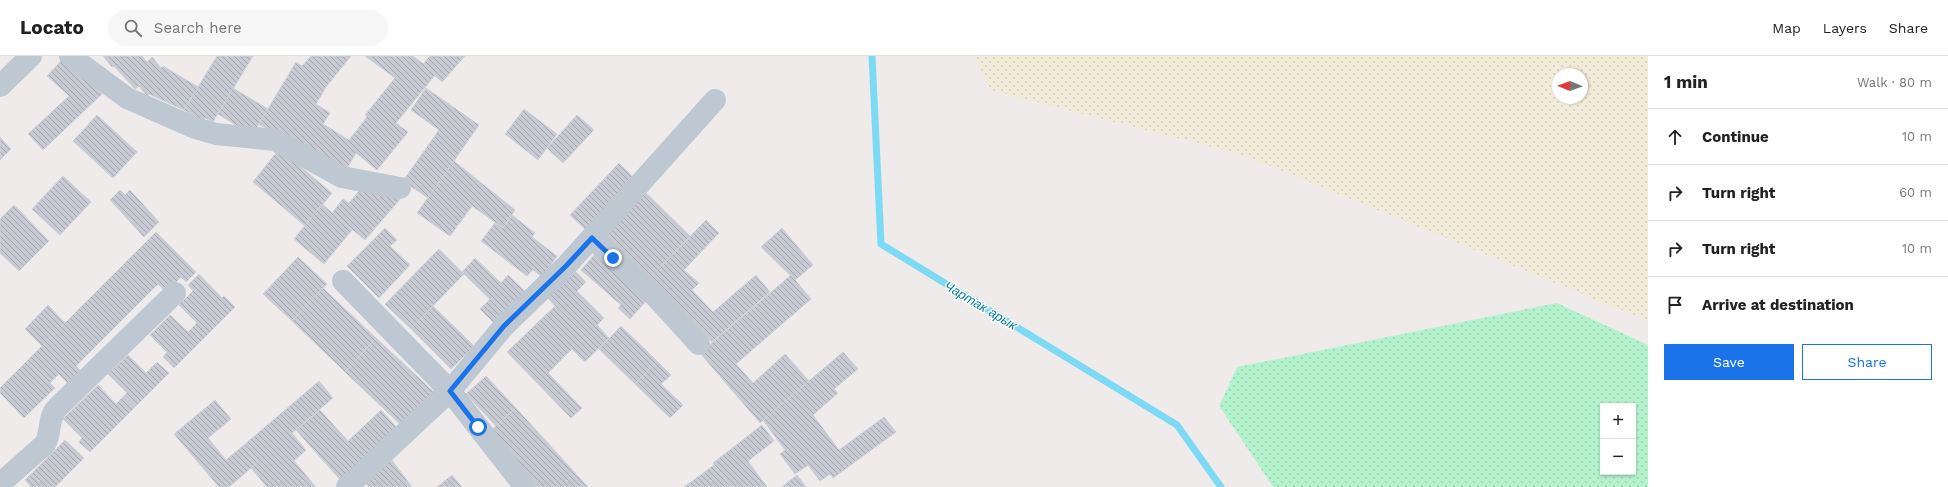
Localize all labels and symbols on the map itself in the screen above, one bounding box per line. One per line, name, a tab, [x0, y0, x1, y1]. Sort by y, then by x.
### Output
north arrow	[1552, 68, 1588, 104]
route end	[604, 249, 622, 267]
water label: Чартак арык	[942, 278, 1020, 333]
route start	[469, 418, 487, 436]

